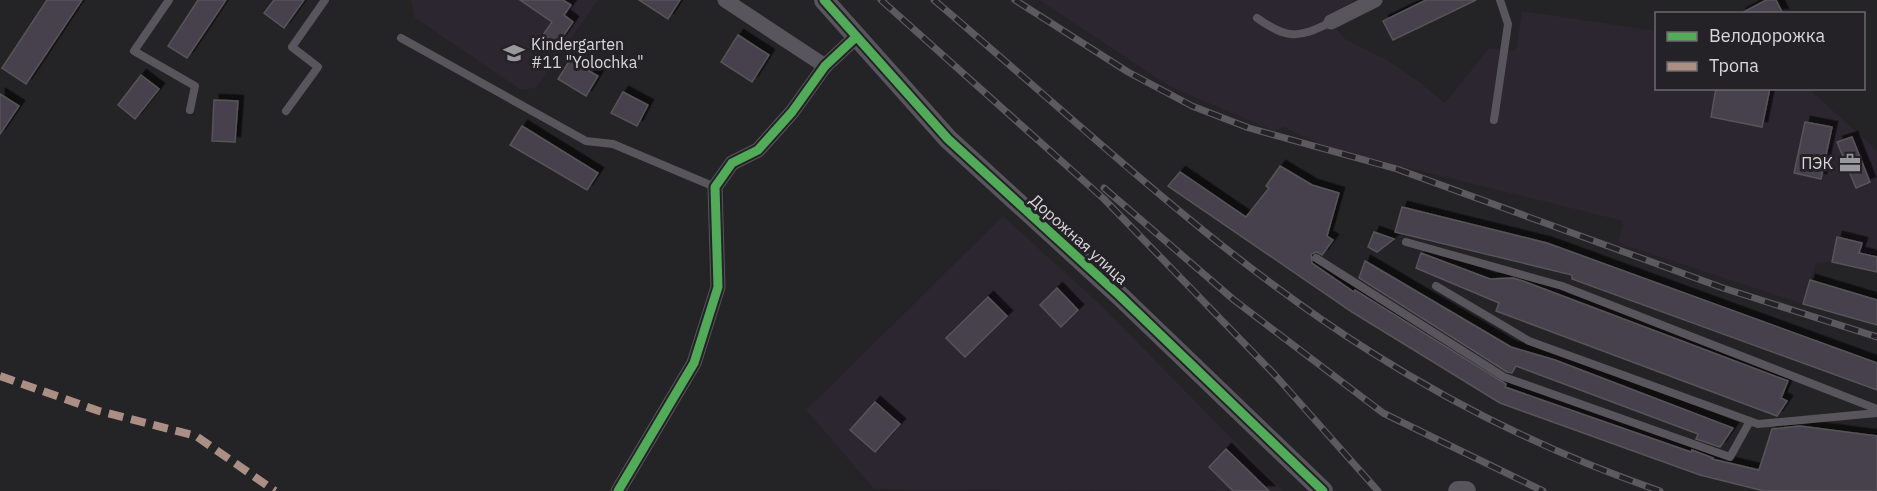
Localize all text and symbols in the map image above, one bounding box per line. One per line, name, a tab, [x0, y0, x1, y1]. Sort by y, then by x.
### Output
legend	[1655, 12, 1865, 90]
text: Велодорожка	[1709, 24, 1825, 47]
place label: Kindergarten #11 "Yolochka"	[531, 34, 644, 72]
school or university icon: Kindergarten #11 "Yolochka"	[502, 41, 526, 65]
text: Тропа	[1709, 54, 1759, 77]
office icon: ПЭК	[1838, 151, 1862, 175]
place label: ПЭК	[1801, 153, 1833, 173]
street label: Дорожная улица	[1026, 190, 1133, 289]

